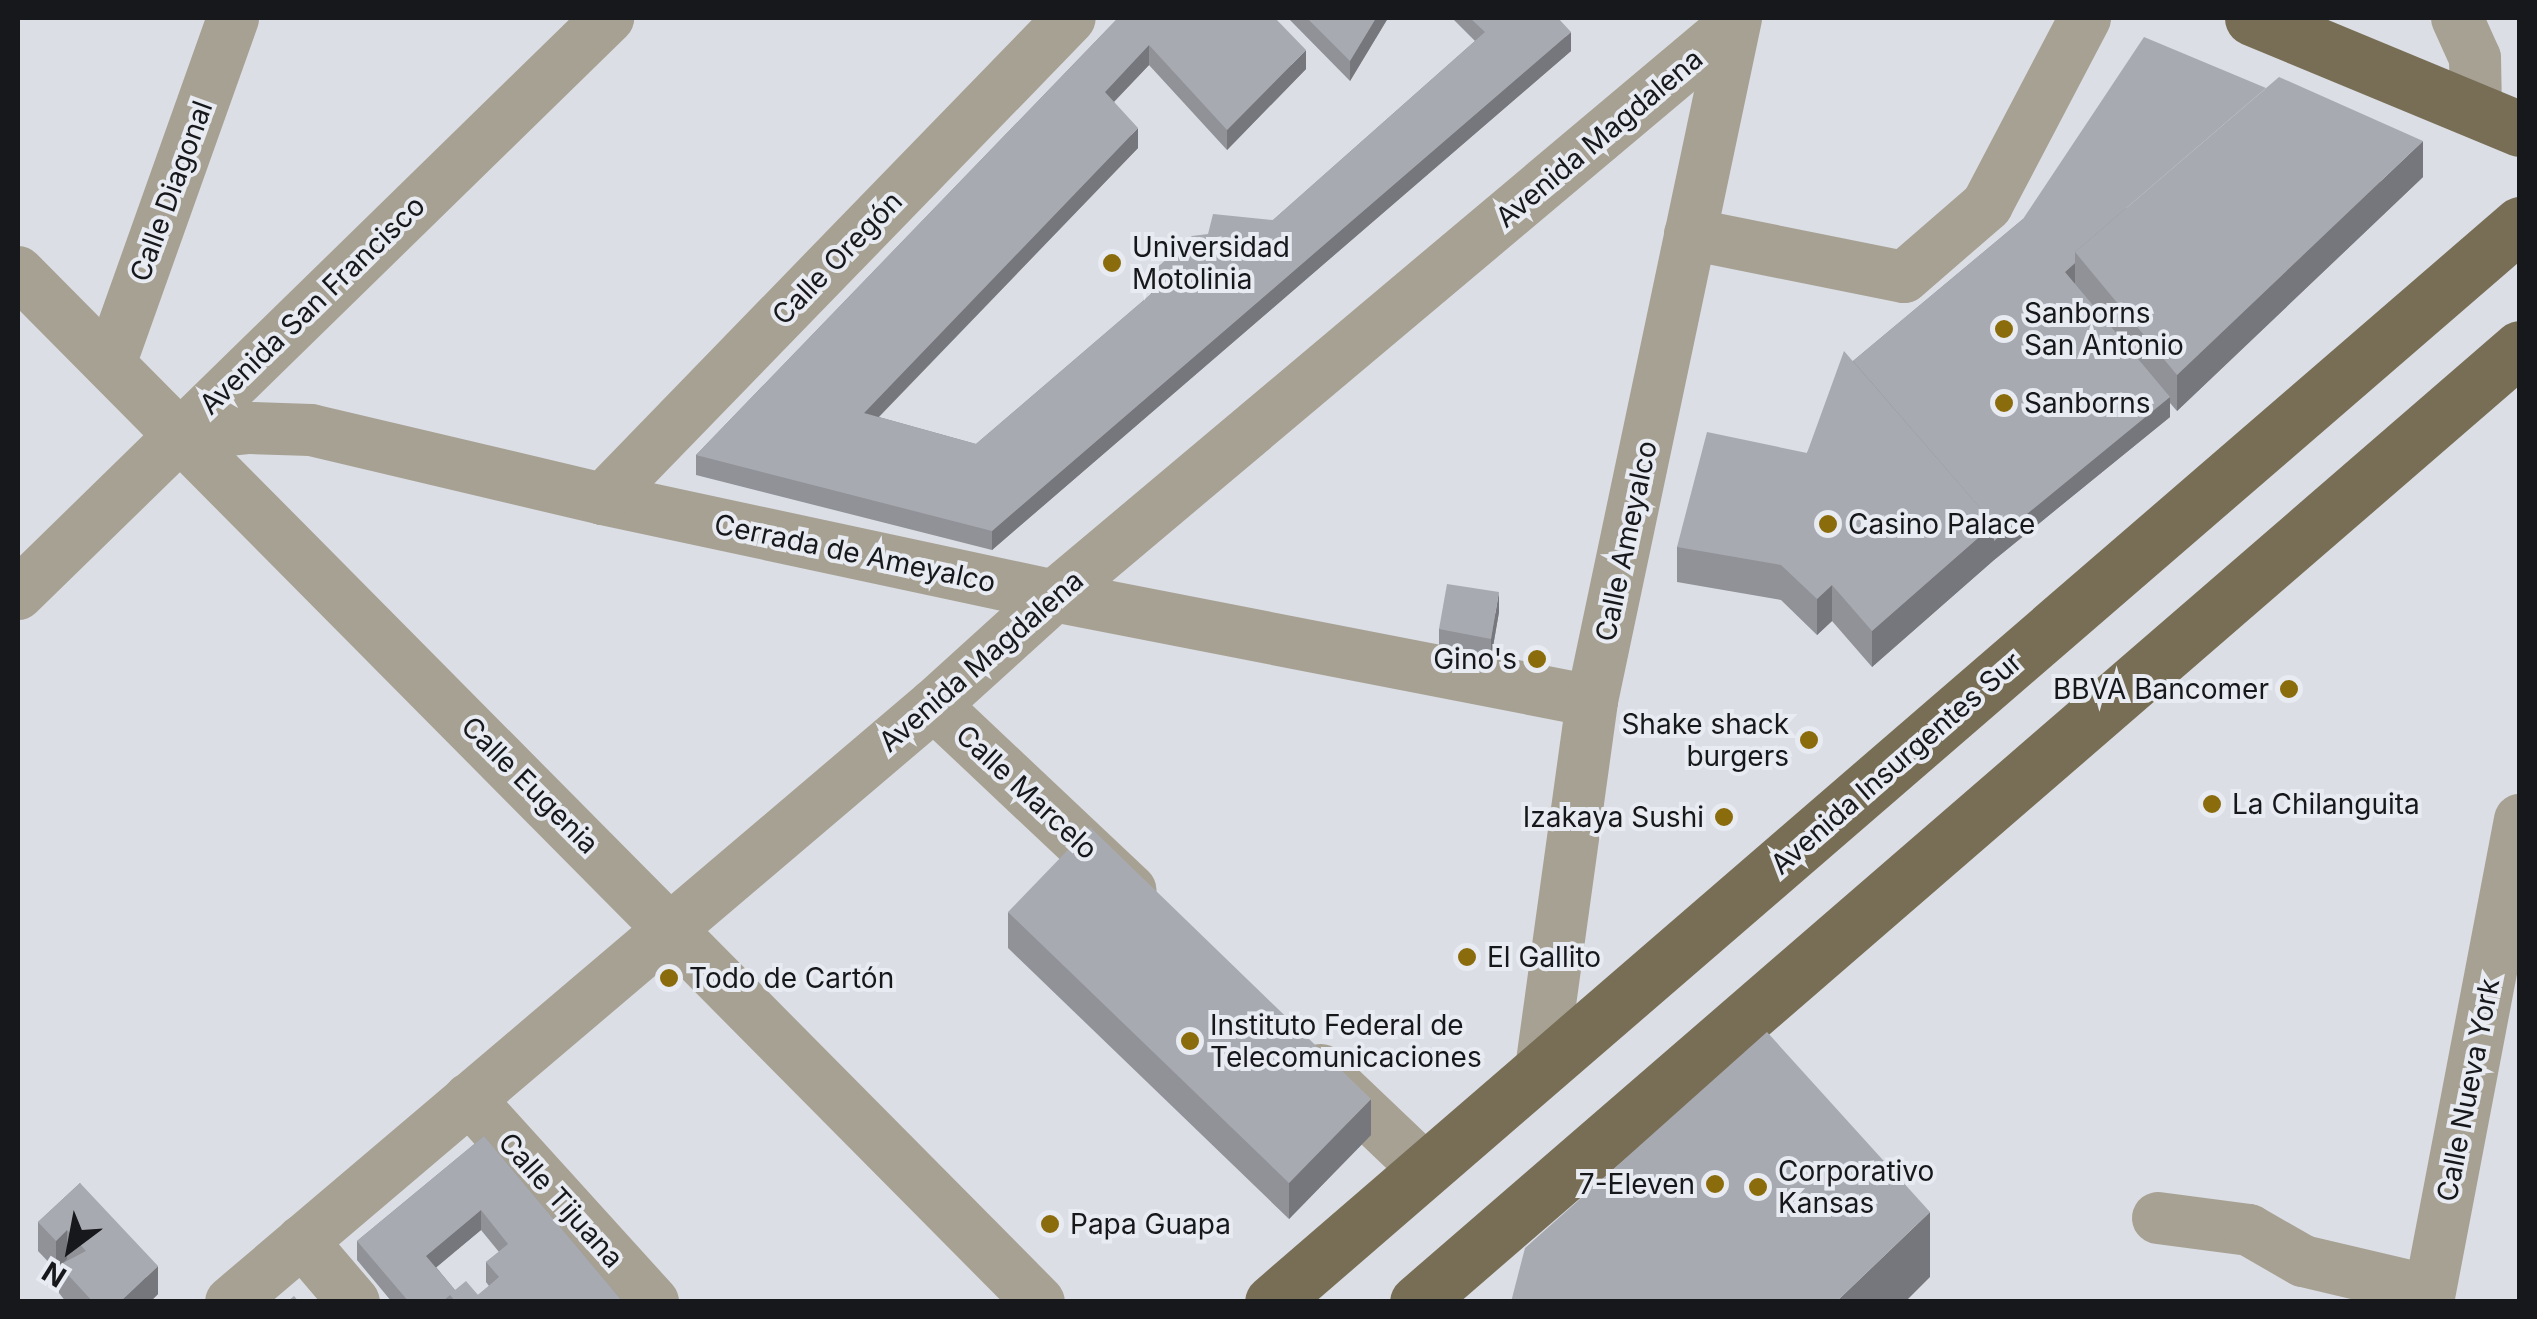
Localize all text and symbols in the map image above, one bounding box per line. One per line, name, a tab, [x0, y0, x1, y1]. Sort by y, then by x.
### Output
street label: Avenida Magdalena	[1489, 42, 1709, 234]
street label: Calle Diagonal	[123, 96, 219, 286]
street label: Calle Oregón	[765, 184, 909, 332]
street label: Avenida San Francisco	[192, 189, 432, 421]
place label: Universidad Motolinia	[1132, 230, 1290, 296]
marker: Universidad Motolinia	[1101, 252, 1123, 274]
place label: Sanborns San Antonio	[2024, 296, 2184, 362]
marker: Sanborns San Antonio	[1993, 318, 2015, 340]
place label: Sanborns	[2024, 386, 2150, 420]
marker: Sanborns	[1993, 392, 2015, 414]
street label: Calle Ameyalco	[1588, 438, 1664, 644]
street label: Cerrada de Ameyalco	[711, 507, 999, 599]
place label: Casino Palace	[1848, 507, 2035, 541]
marker: Casino Palace	[1817, 513, 1839, 535]
street label: Avenida Magdalena	[872, 563, 1090, 759]
place label: Gino's	[1433, 642, 1517, 676]
street label: Avenida Insurgentes Sur	[1764, 645, 2028, 881]
marker: Gino's	[1526, 648, 1548, 670]
place label: BBVA Bancomer	[2053, 672, 2269, 706]
marker: BBVA Bancomer	[2278, 678, 2300, 700]
place label: Shake shack burgers	[1621, 707, 1789, 773]
street label: Calle Eugenia	[455, 710, 605, 860]
street label: Calle Marcelo	[949, 718, 1105, 866]
marker: Shake shack burgers	[1798, 729, 1820, 751]
place label: La Chilanguita	[2232, 787, 2420, 821]
marker: La Chilanguita	[2201, 793, 2223, 815]
place label: Izakaya Sushi	[1523, 800, 1704, 834]
marker: Izakaya Sushi	[1713, 806, 1735, 828]
place label: El Gallito	[1487, 940, 1601, 974]
marker: El Gallito	[1456, 946, 1478, 968]
place label: Todo de Cartón	[689, 961, 894, 995]
marker: Todo de Cartón	[658, 967, 680, 989]
street label: Calle Nueva York	[2430, 976, 2506, 1204]
place label: Instituto Federal de Telecomunicaciones	[1210, 1008, 1482, 1074]
marker: Instituto Federal de Telecomunicaciones	[1179, 1030, 1201, 1052]
street label: Calle Tijuana	[492, 1126, 630, 1274]
place label: Corporativo Kansas	[1778, 1154, 1934, 1220]
place label: 7-Eleven	[1579, 1167, 1695, 1201]
marker: 7-Eleven	[1704, 1173, 1726, 1195]
marker: Corporativo Kansas	[1747, 1176, 1769, 1198]
north arrow	[20, 1199, 120, 1299]
place label: Papa Guapa	[1070, 1207, 1231, 1241]
marker: Papa Guapa	[1039, 1213, 1061, 1235]
text: N	[36, 1254, 72, 1295]

